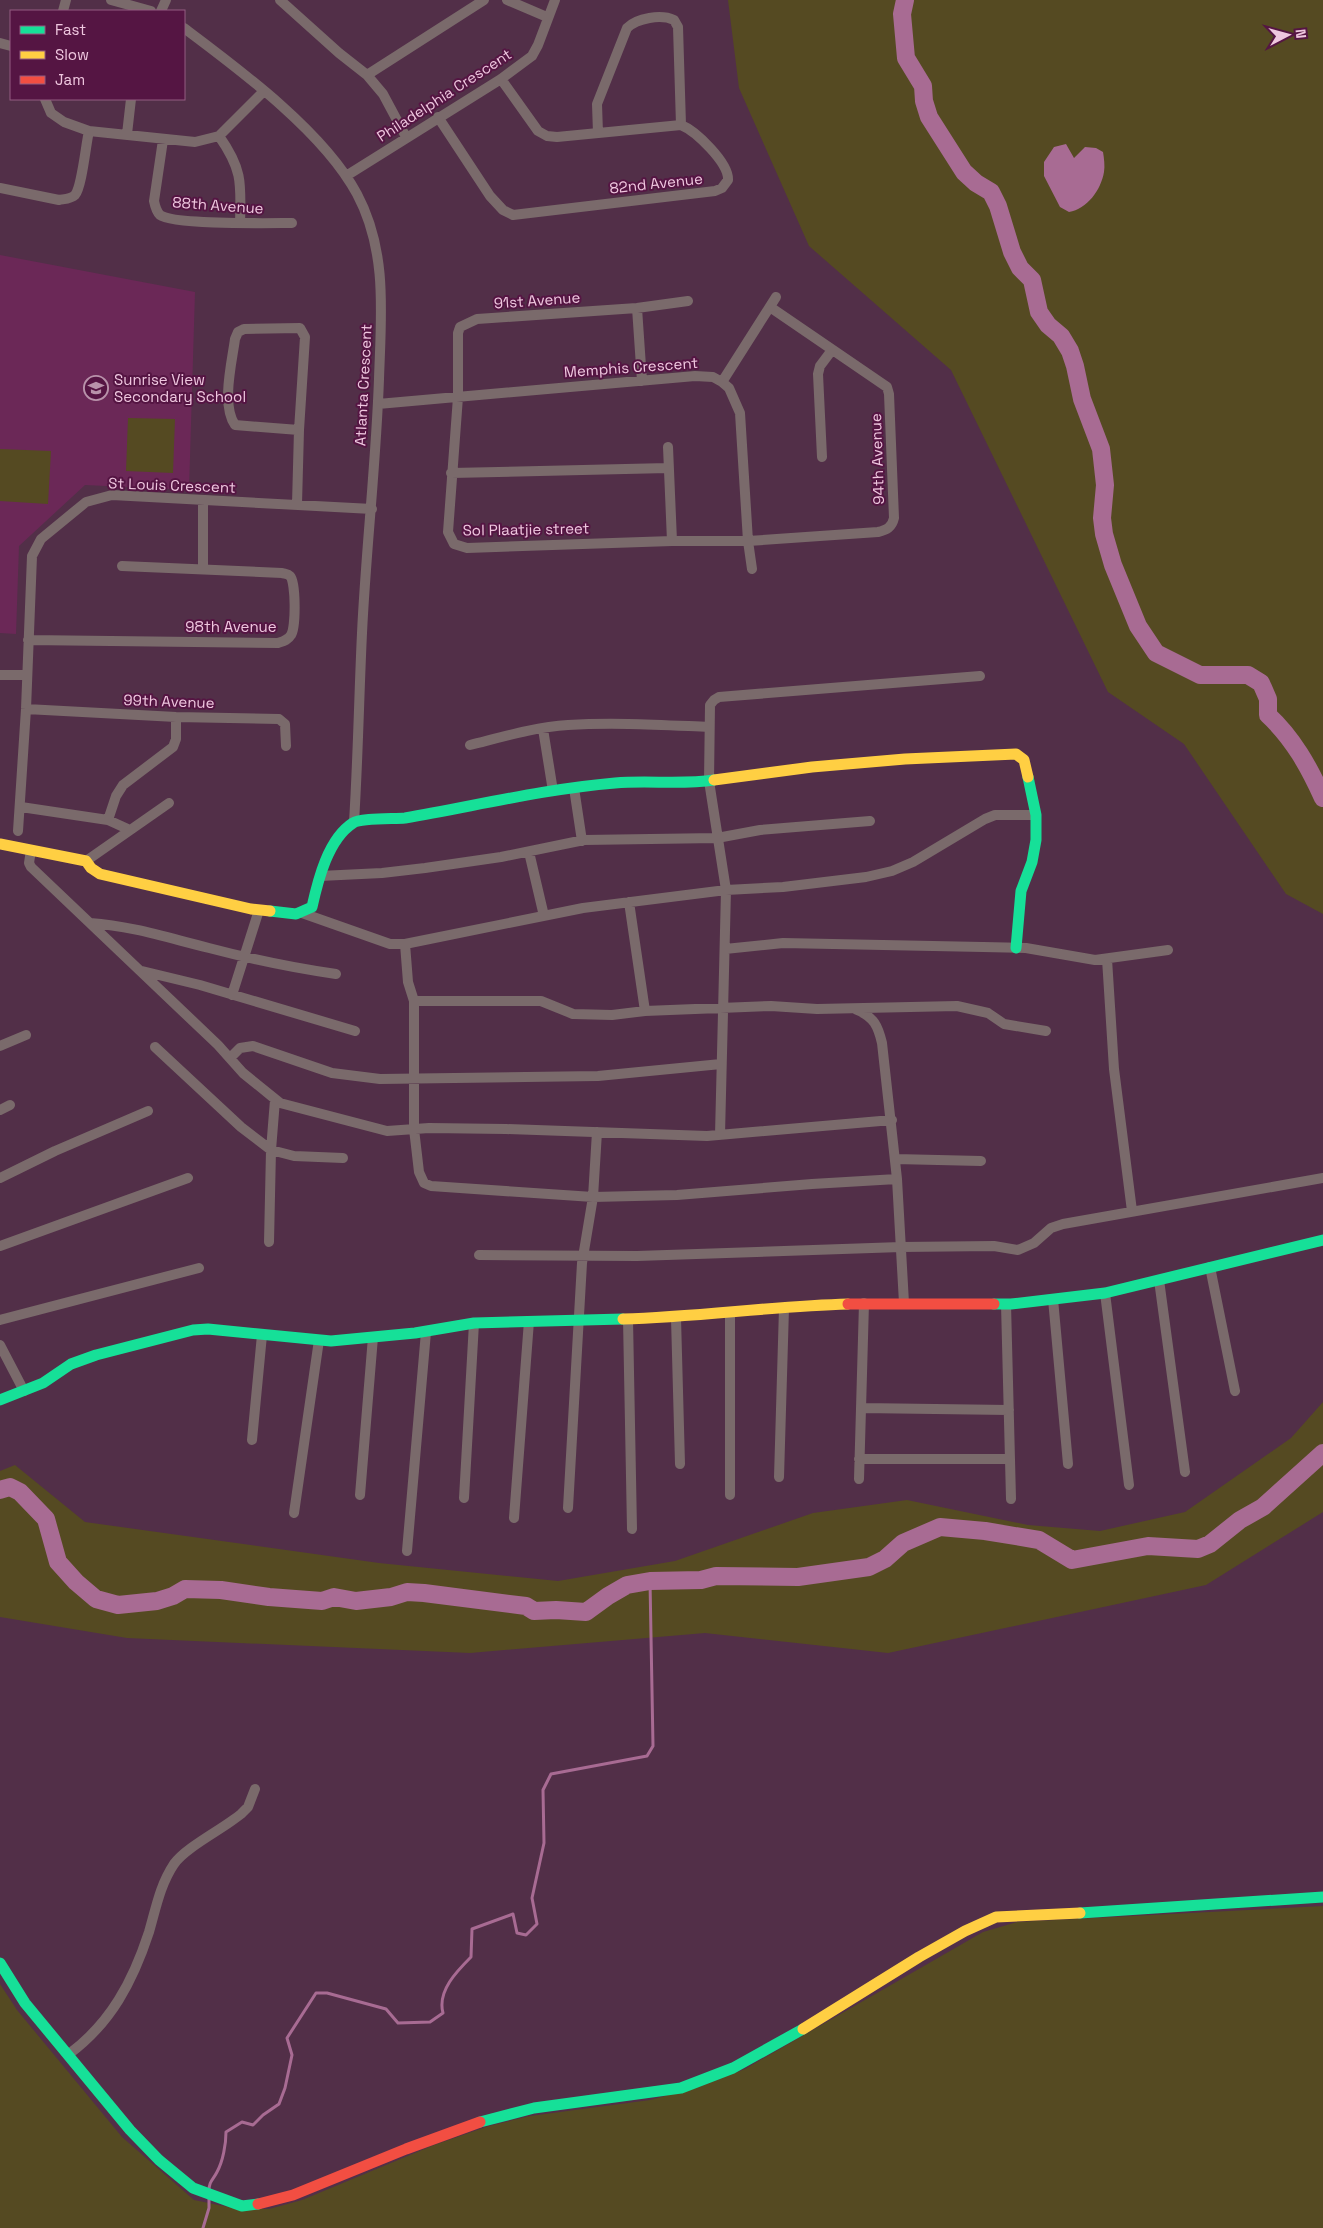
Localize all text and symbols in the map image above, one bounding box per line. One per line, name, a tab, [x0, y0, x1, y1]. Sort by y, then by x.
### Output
legend	[10, 10, 185, 100]
north arrow	[1263, 10, 1313, 60]
text: Fast	[55, 20, 86, 39]
text: N	[1291, 28, 1310, 39]
street label: Philadelphia Crescent	[373, 44, 515, 146]
text: Slow	[55, 45, 89, 64]
text: Jam	[55, 70, 85, 89]
street label: 82nd Avenue	[608, 169, 704, 197]
street label: 88th Avenue	[172, 192, 264, 218]
street label: 91st Avenue	[493, 287, 581, 313]
street label: Atlanta Crescent	[350, 323, 376, 447]
street label: Memphis Crescent	[563, 353, 699, 381]
place label: Sunrise View Secondary School	[114, 370, 246, 406]
school or university icon: Sunrise View Secondary School	[83, 375, 109, 401]
street label: 94th Avenue	[866, 413, 888, 505]
street label: St Louis Crescent	[108, 473, 236, 497]
street label: Sol Plaatjie street	[462, 518, 590, 540]
street label: 98th Avenue	[185, 617, 277, 636]
street label: 99th Avenue	[123, 690, 215, 712]

